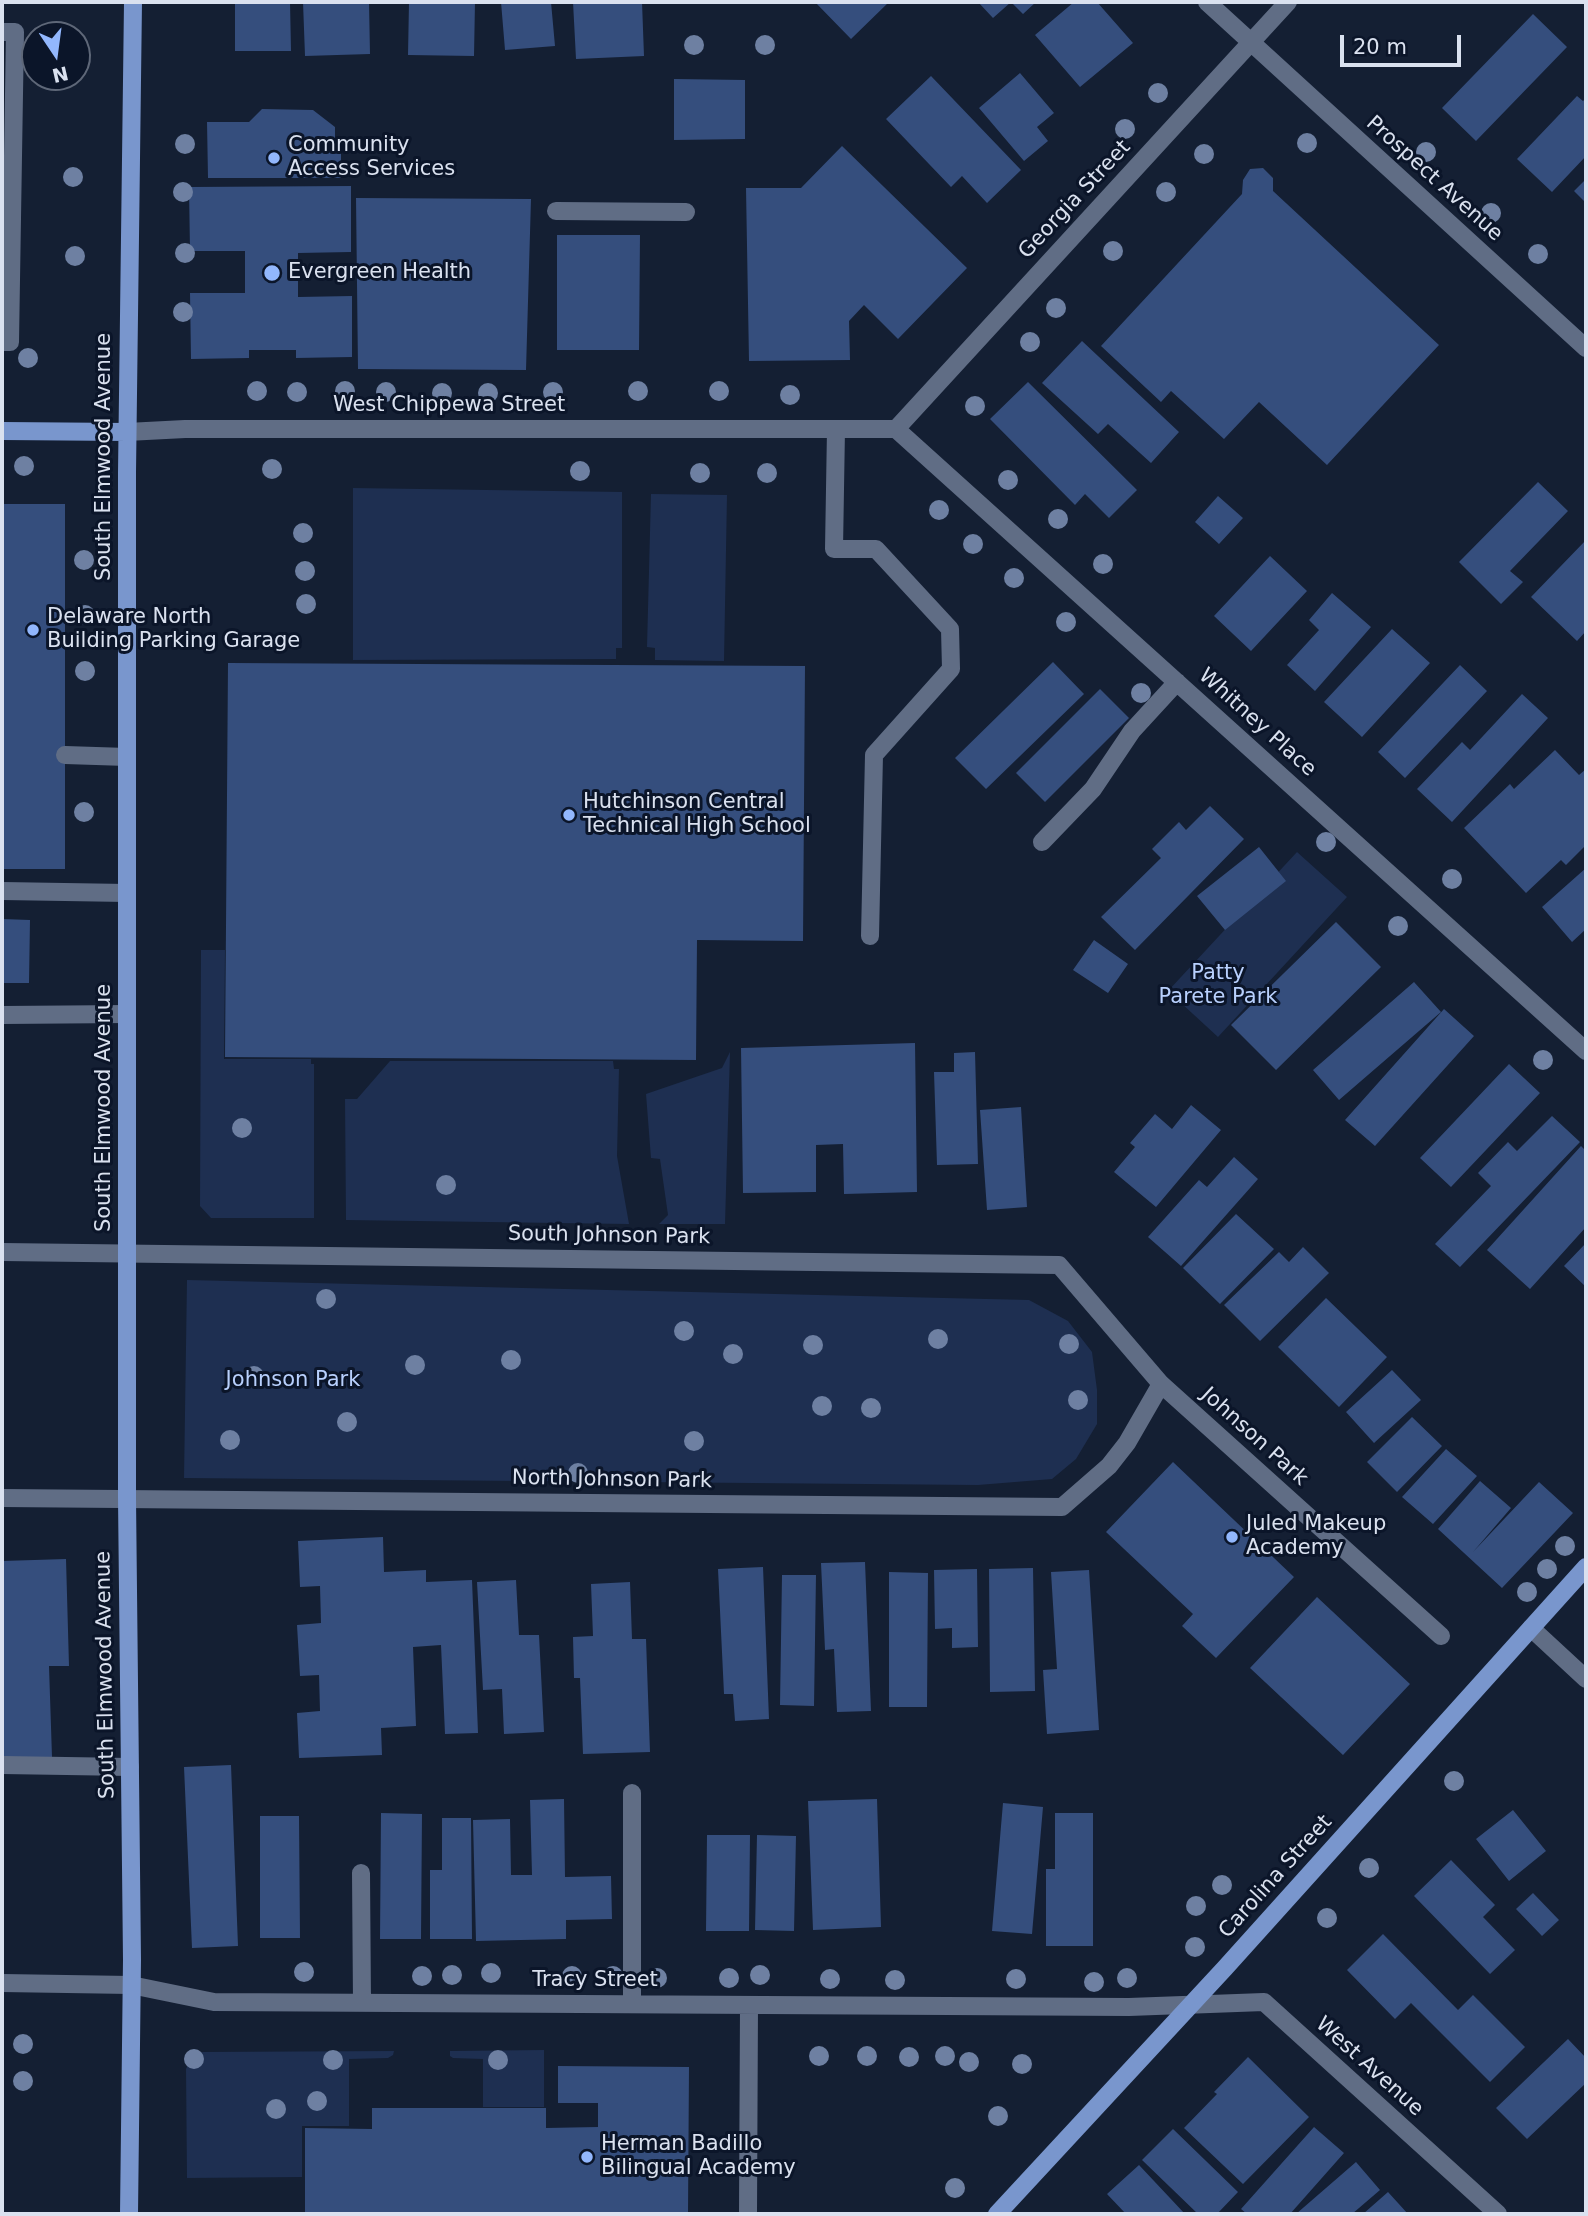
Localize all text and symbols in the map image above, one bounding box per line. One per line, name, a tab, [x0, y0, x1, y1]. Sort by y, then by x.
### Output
north arrow	[21, 21, 91, 91]
scale bar	[1343, 21, 1464, 65]
text: 20 m	[1353, 35, 1407, 59]
text: N	[50, 62, 70, 87]
street label: Prospect Avenue	[1361, 111, 1507, 247]
place label: Community Access Services	[288, 133, 455, 183]
street label: Georgia Street	[1014, 136, 1136, 264]
marker: Community Access Services	[266, 150, 282, 166]
place label: Evergreen Health	[288, 260, 471, 286]
marker: Evergreen Health	[262, 263, 282, 283]
street label: South Elmwood Avenue	[92, 333, 118, 581]
street label: West Chippewa Street	[333, 393, 565, 419]
place label: Delaware North Building Parking Garage	[47, 605, 300, 655]
marker: Delaware North Building Parking Garage	[25, 622, 41, 638]
street label: Whitney Place	[1193, 664, 1321, 782]
place label: Hutchinson Central Technical High School	[583, 790, 811, 840]
marker: Hutchinson Central Technical High School	[561, 807, 577, 823]
park label: Patty Parete Park	[1159, 961, 1277, 1011]
street label: South Elmwood Avenue	[92, 984, 118, 1232]
street label: South Johnson Park	[508, 1222, 710, 1250]
park label: Johnson Park	[226, 1368, 360, 1394]
street label: Johnson Park	[1195, 1383, 1313, 1491]
street label: North Johnson Park	[512, 1466, 712, 1494]
place label: Juled Makeup Academy	[1246, 1512, 1386, 1562]
marker: Juled Makeup Academy	[1224, 1529, 1240, 1545]
street label: South Elmwood Avenue	[91, 1551, 121, 1799]
street label: Carolina Street	[1214, 1810, 1338, 1944]
street label: Tracy Street	[532, 1968, 658, 1994]
street label: West Avenue	[1310, 2012, 1428, 2122]
place label: Herman Badillo Bilingual Academy	[601, 2132, 796, 2182]
marker: Herman Badillo Bilingual Academy	[579, 2149, 595, 2165]

